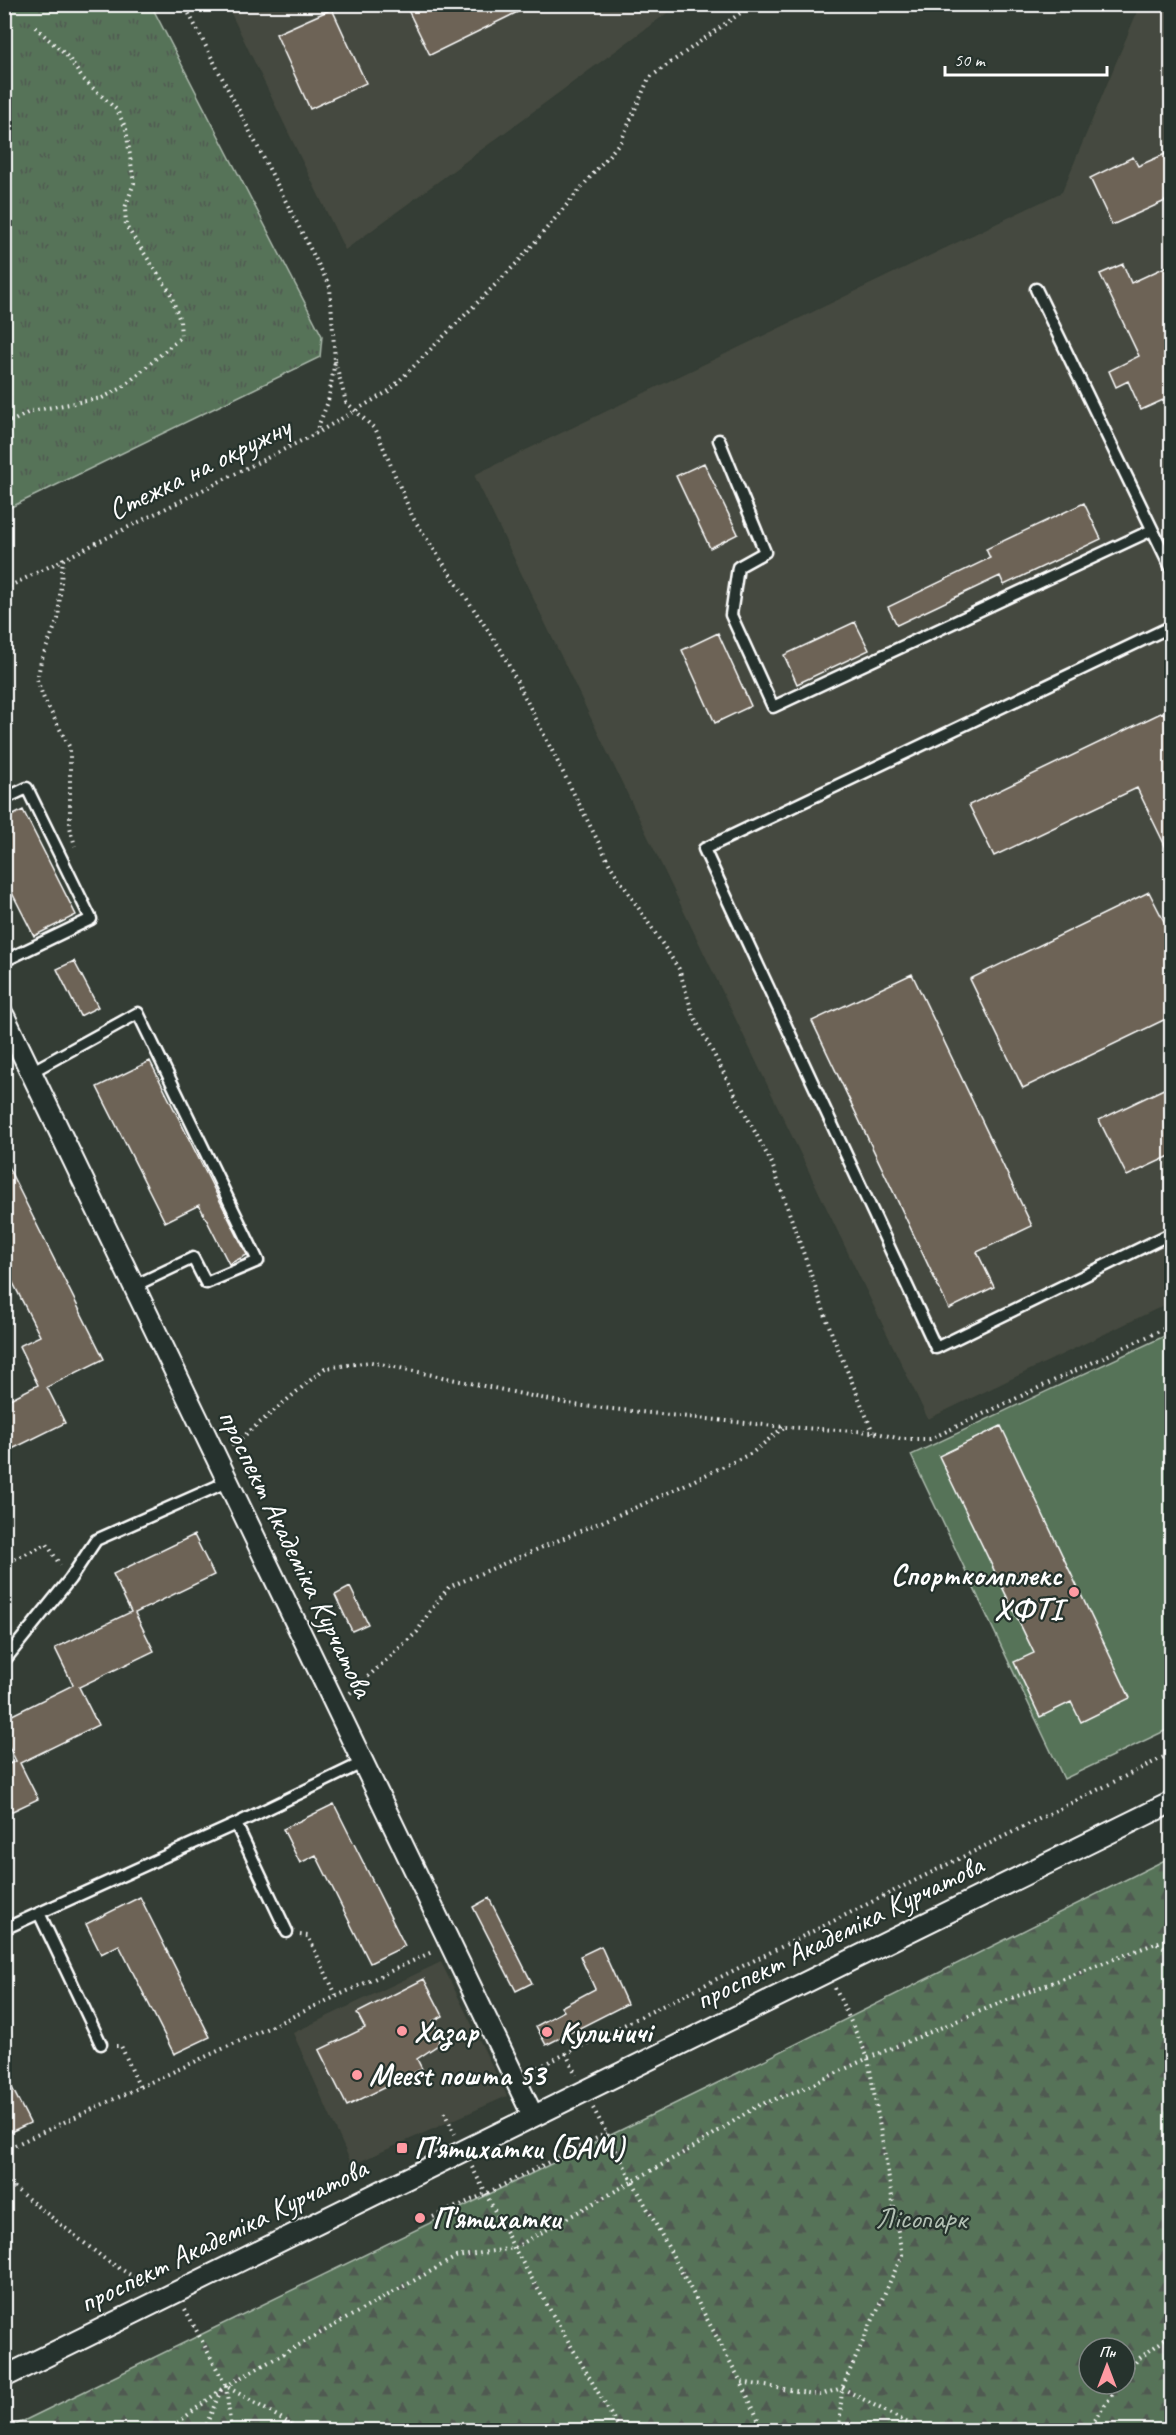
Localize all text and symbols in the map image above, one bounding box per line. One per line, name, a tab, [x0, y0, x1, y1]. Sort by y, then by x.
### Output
scale bar	[945, 39, 1107, 77]
text: 50 m	[954, 49, 987, 71]
street label: Стежка на окружну	[102, 406, 299, 529]
street label: проспект Академіка Курчатова	[210, 1403, 383, 1705]
place label: Спорткомплекс ХФТІ	[891, 1556, 1069, 1628]
marker: Спорткомплекс ХФТІ	[1067, 1585, 1081, 1599]
street label: проспект Академіка Курчатова	[689, 1845, 991, 2018]
place label: Хазар	[414, 2012, 480, 2051]
place label: Кулиничі	[559, 2013, 656, 2051]
marker: Хазар	[395, 2024, 409, 2038]
marker: Кулиничі	[540, 2025, 554, 2039]
place label: Meest пошта 53	[369, 2056, 548, 2094]
marker: Meest пошта 53	[350, 2068, 364, 2082]
place label: П'ятихатки (БАМ)	[414, 2129, 626, 2167]
marker: П'ятихатки (БАМ)	[395, 2141, 409, 2155]
street label: проспект Академіка Курчатова	[73, 2148, 375, 2321]
place label: П'ятихатки	[432, 2199, 562, 2237]
park label: Лісопарк	[876, 2199, 969, 2237]
marker: П'ятихатки	[413, 2211, 427, 2225]
north arrow	[1077, 2336, 1137, 2396]
text: Пн	[1099, 2342, 1116, 2362]

